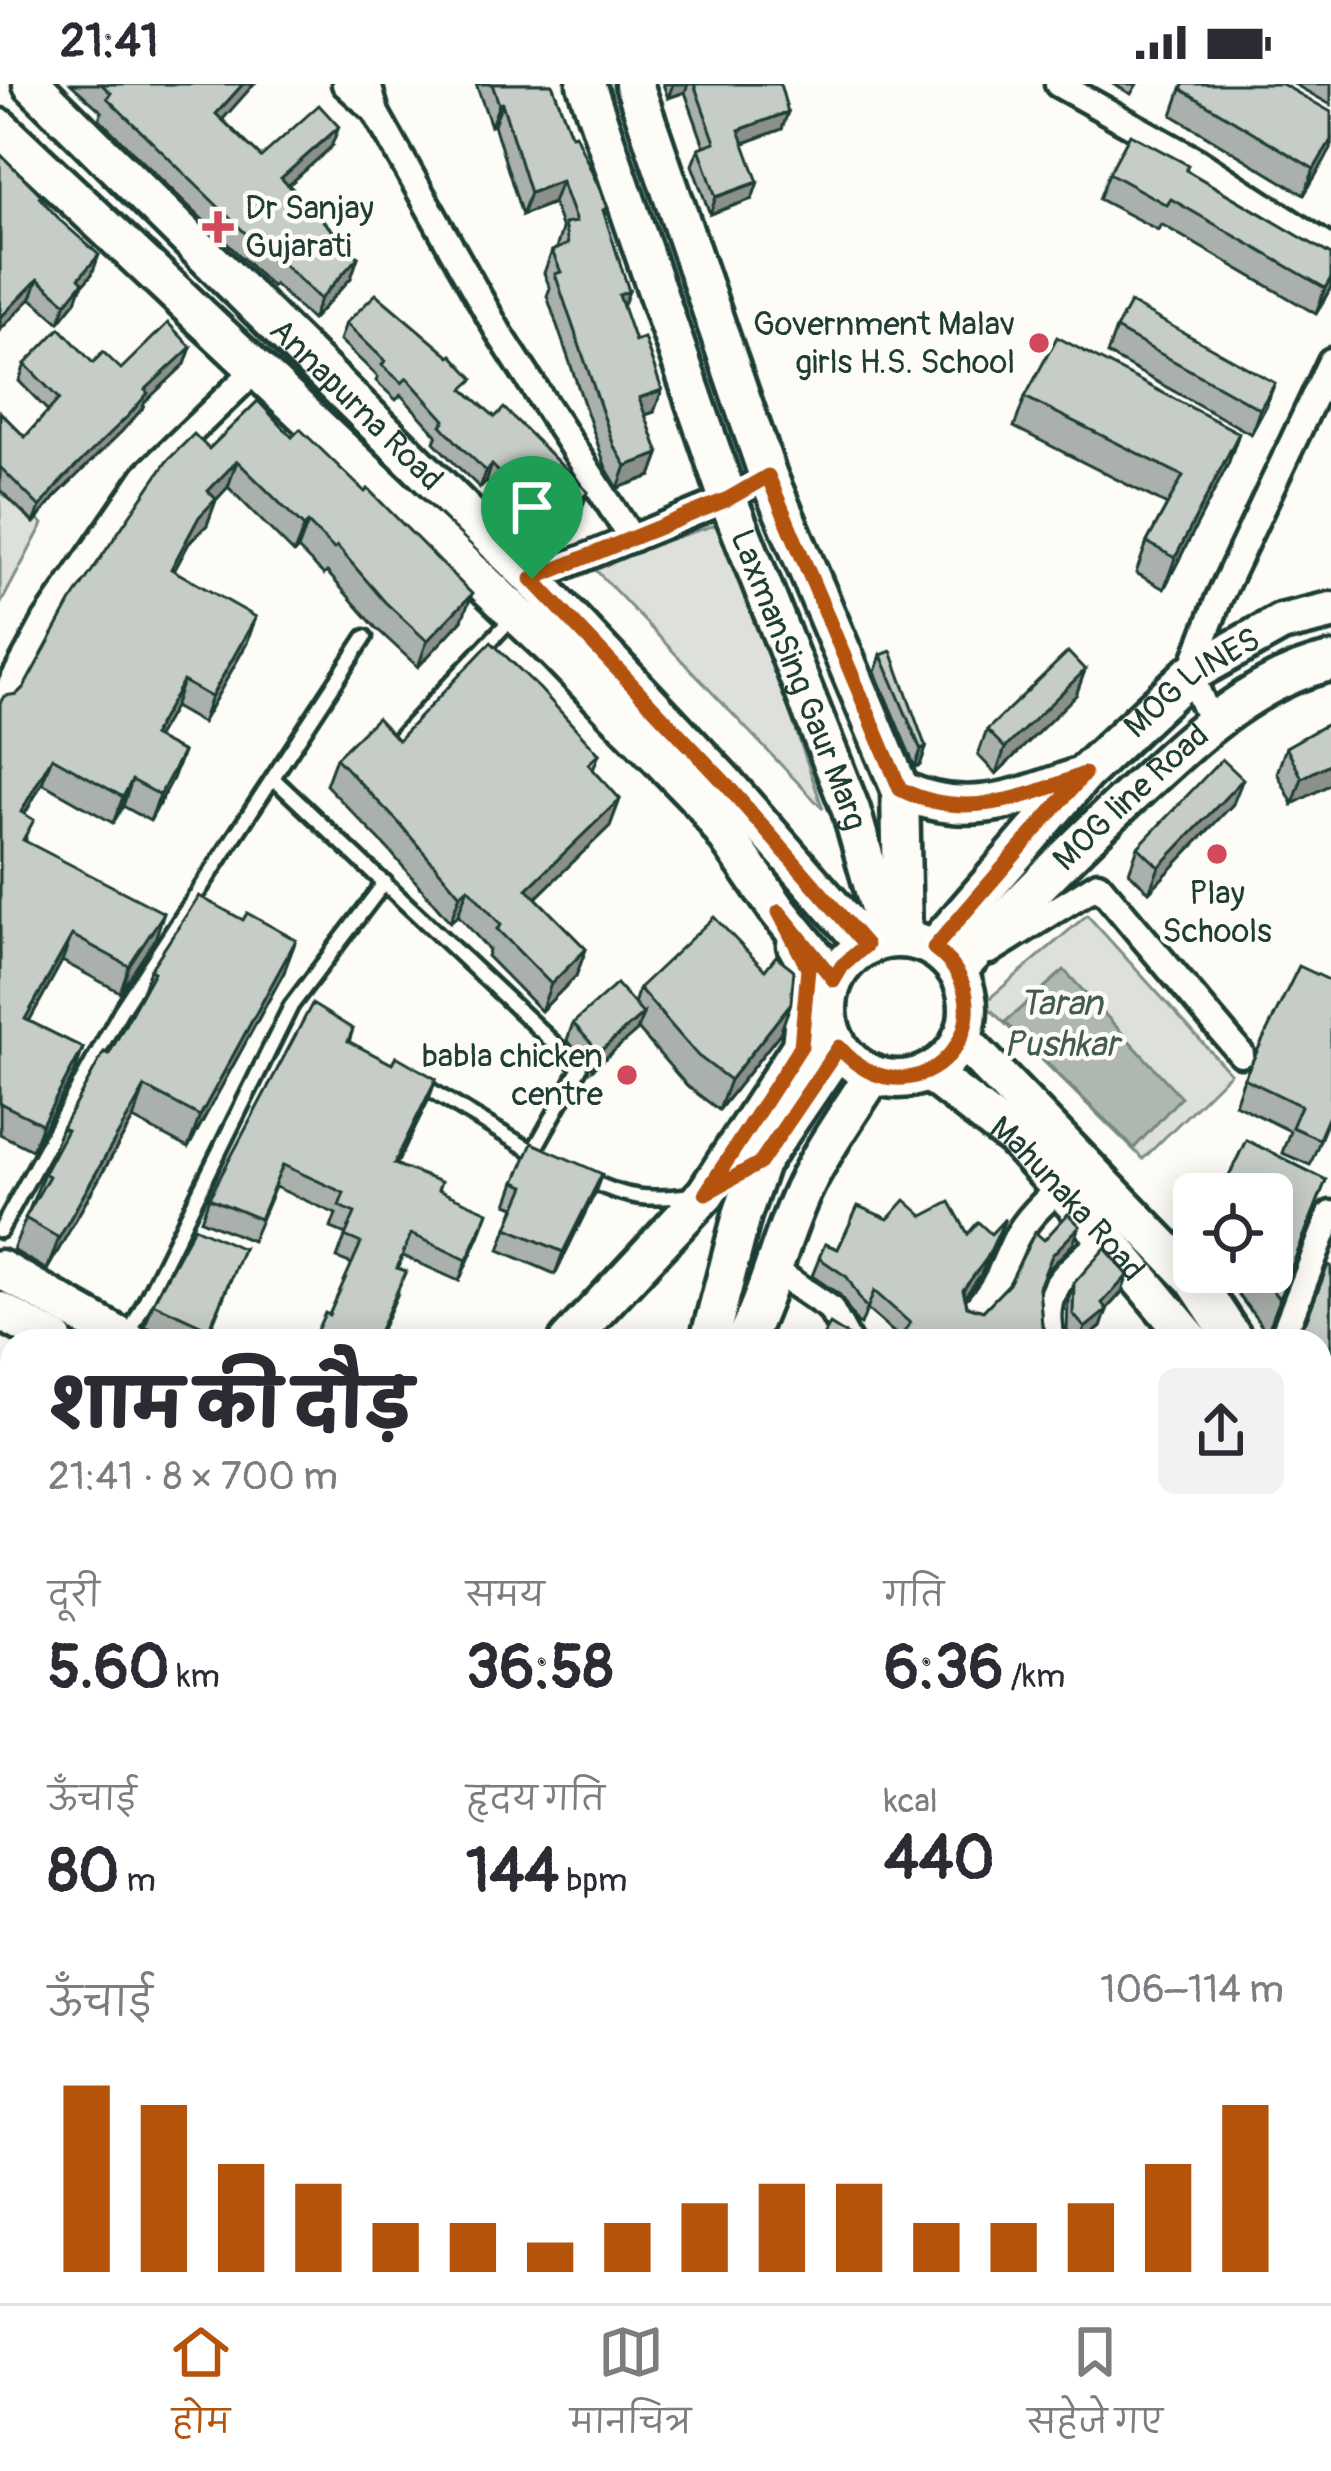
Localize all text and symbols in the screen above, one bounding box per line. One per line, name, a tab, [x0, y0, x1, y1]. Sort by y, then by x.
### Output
text: 21:41	[60, 14, 158, 70]
place label: Dr Sanjay Gujarati	[245, 188, 374, 267]
marker: Dr Sanjay Gujarati	[202, 211, 234, 243]
place label: Government Malav girls H.S. School	[753, 304, 1015, 383]
street label: Annapurna Road	[261, 310, 452, 499]
marker: Government Malav girls H.S. School	[1026, 330, 1052, 356]
pin	[481, 456, 583, 579]
icon: arrive	[499, 474, 565, 540]
street label: LaxmanSing Gaur Marg	[722, 524, 876, 835]
street label: MOG LINES	[1115, 619, 1267, 746]
street label: MOG line Road	[1044, 715, 1217, 879]
marker: Play Schools	[1204, 841, 1230, 867]
place label: Play Schools	[1162, 873, 1272, 952]
water label: Taran Pushkar	[1003, 981, 1123, 1067]
place label: babla chicken centre	[422, 1036, 603, 1115]
marker: babla chicken centre	[614, 1062, 640, 1088]
street label: Mahunaka Road	[982, 1107, 1154, 1289]
map controls	[1173, 1173, 1293, 1293]
button: locate	[1173, 1173, 1293, 1293]
text: शाम की दौड़	[48, 1365, 412, 1448]
button: share	[1158, 1368, 1284, 1494]
text: 21:41 · 8 × 700 m	[48, 1452, 338, 1501]
text: दूरी	[48, 1575, 100, 1616]
text: समय	[466, 1575, 545, 1616]
text: गति	[884, 1575, 944, 1616]
text: 5.60	[48, 1631, 170, 1706]
text: 36:58	[466, 1631, 613, 1706]
text: 6:36	[884, 1631, 1003, 1706]
text: km	[170, 1656, 220, 1697]
text: /km	[1003, 1656, 1065, 1697]
text: ऊँचाई	[48, 1779, 137, 1820]
text: हृदय गति	[466, 1779, 605, 1820]
text: kcal	[884, 1781, 938, 1822]
text: 440	[884, 1822, 995, 1897]
text: 80	[48, 1835, 119, 1910]
text: 144	[466, 1835, 559, 1910]
text: m	[119, 1860, 156, 1901]
text: bpm	[559, 1860, 627, 1901]
text: 106–114 m	[1100, 1965, 1284, 2014]
text: ऊँचाई	[48, 1978, 153, 2027]
tab: होम	[168, 2319, 234, 2458]
tab: मानचित्र	[570, 2319, 691, 2458]
tab: सहेजे गए	[1027, 2319, 1163, 2458]

